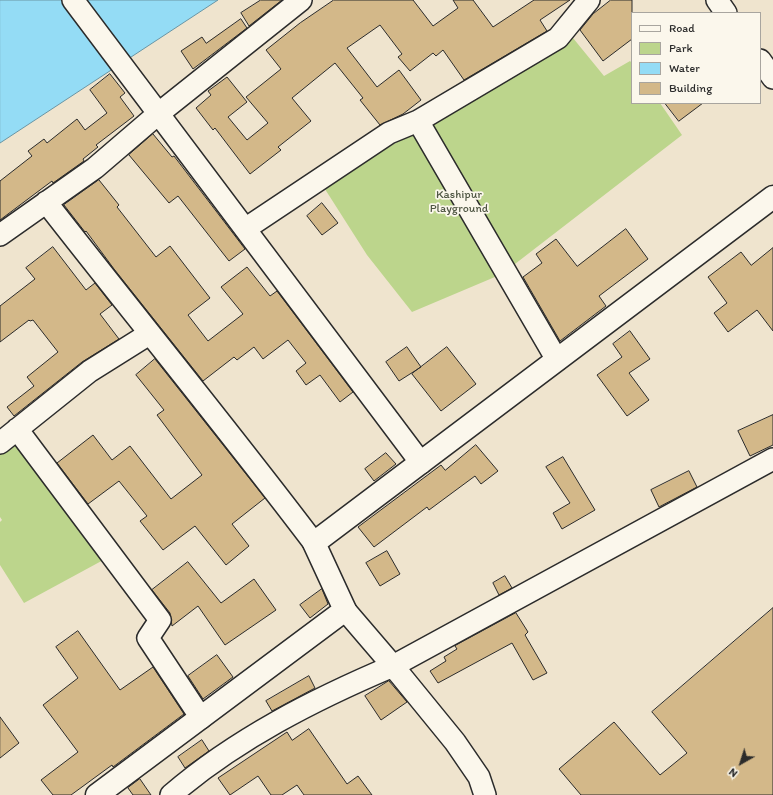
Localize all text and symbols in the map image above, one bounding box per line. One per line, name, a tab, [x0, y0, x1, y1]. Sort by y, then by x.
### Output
legend	[631, 12, 761, 104]
text: Road	[669, 21, 695, 35]
text: Park	[669, 41, 693, 55]
text: Water	[669, 61, 700, 75]
text: Building	[669, 81, 712, 95]
park label: Kashipur Playground	[430, 188, 488, 216]
north arrow	[721, 743, 761, 783]
text: N	[726, 765, 740, 780]

